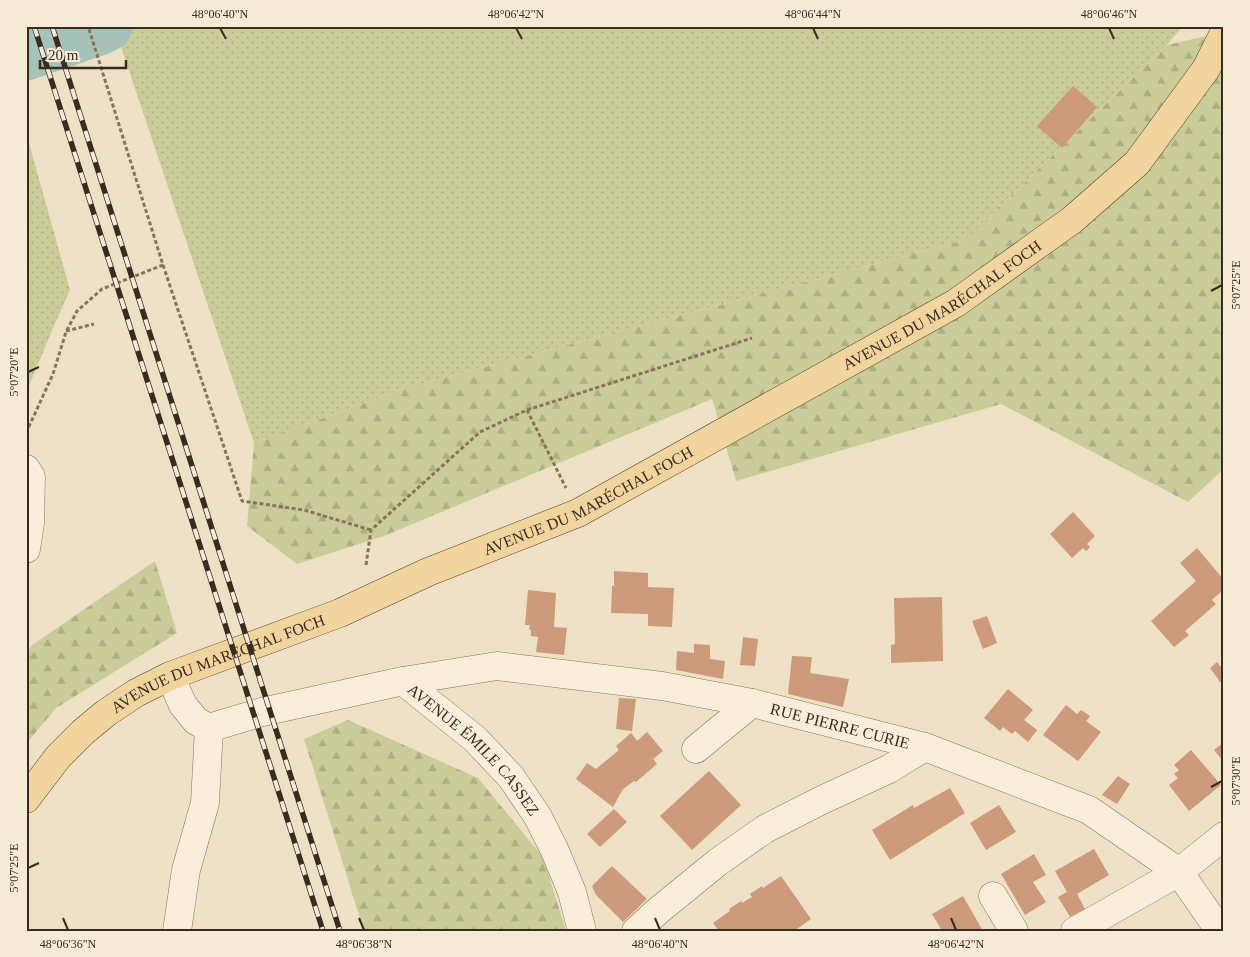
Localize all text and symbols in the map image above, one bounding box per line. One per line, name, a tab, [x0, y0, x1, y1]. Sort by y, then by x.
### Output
text: 48°06'40"N	[192, 7, 249, 21]
text: 48°06'42"N	[488, 7, 545, 21]
text: 48°06'44"N	[785, 7, 842, 21]
text: 48°06'46"N	[1081, 7, 1138, 21]
scale bar	[40, 38, 126, 70]
text: 20 m	[48, 47, 79, 63]
street label: AVENUE DU MARÉCHAL FOCH	[840, 236, 1045, 373]
text: 5°07'25"E	[1229, 260, 1243, 310]
text: 5°07'20"E	[7, 347, 21, 397]
street label: AVENUE DU MARÉCHAL FOCH	[481, 442, 696, 558]
street label: AVENUE DU MARÉCHAL FOCH	[108, 611, 327, 716]
street label: AVENUE ÉMILE CASSEZ	[405, 680, 543, 819]
street label: RUE PIERRE CURIE	[769, 700, 912, 751]
text: 5°07'30"E	[1229, 756, 1243, 806]
text: 5°07'25"E	[7, 843, 21, 893]
text: 48°06'36"N	[40, 937, 97, 951]
text: 48°06'38"N	[336, 937, 393, 951]
text: 48°06'40"N	[632, 937, 689, 951]
text: 48°06'42"N	[928, 937, 985, 951]

